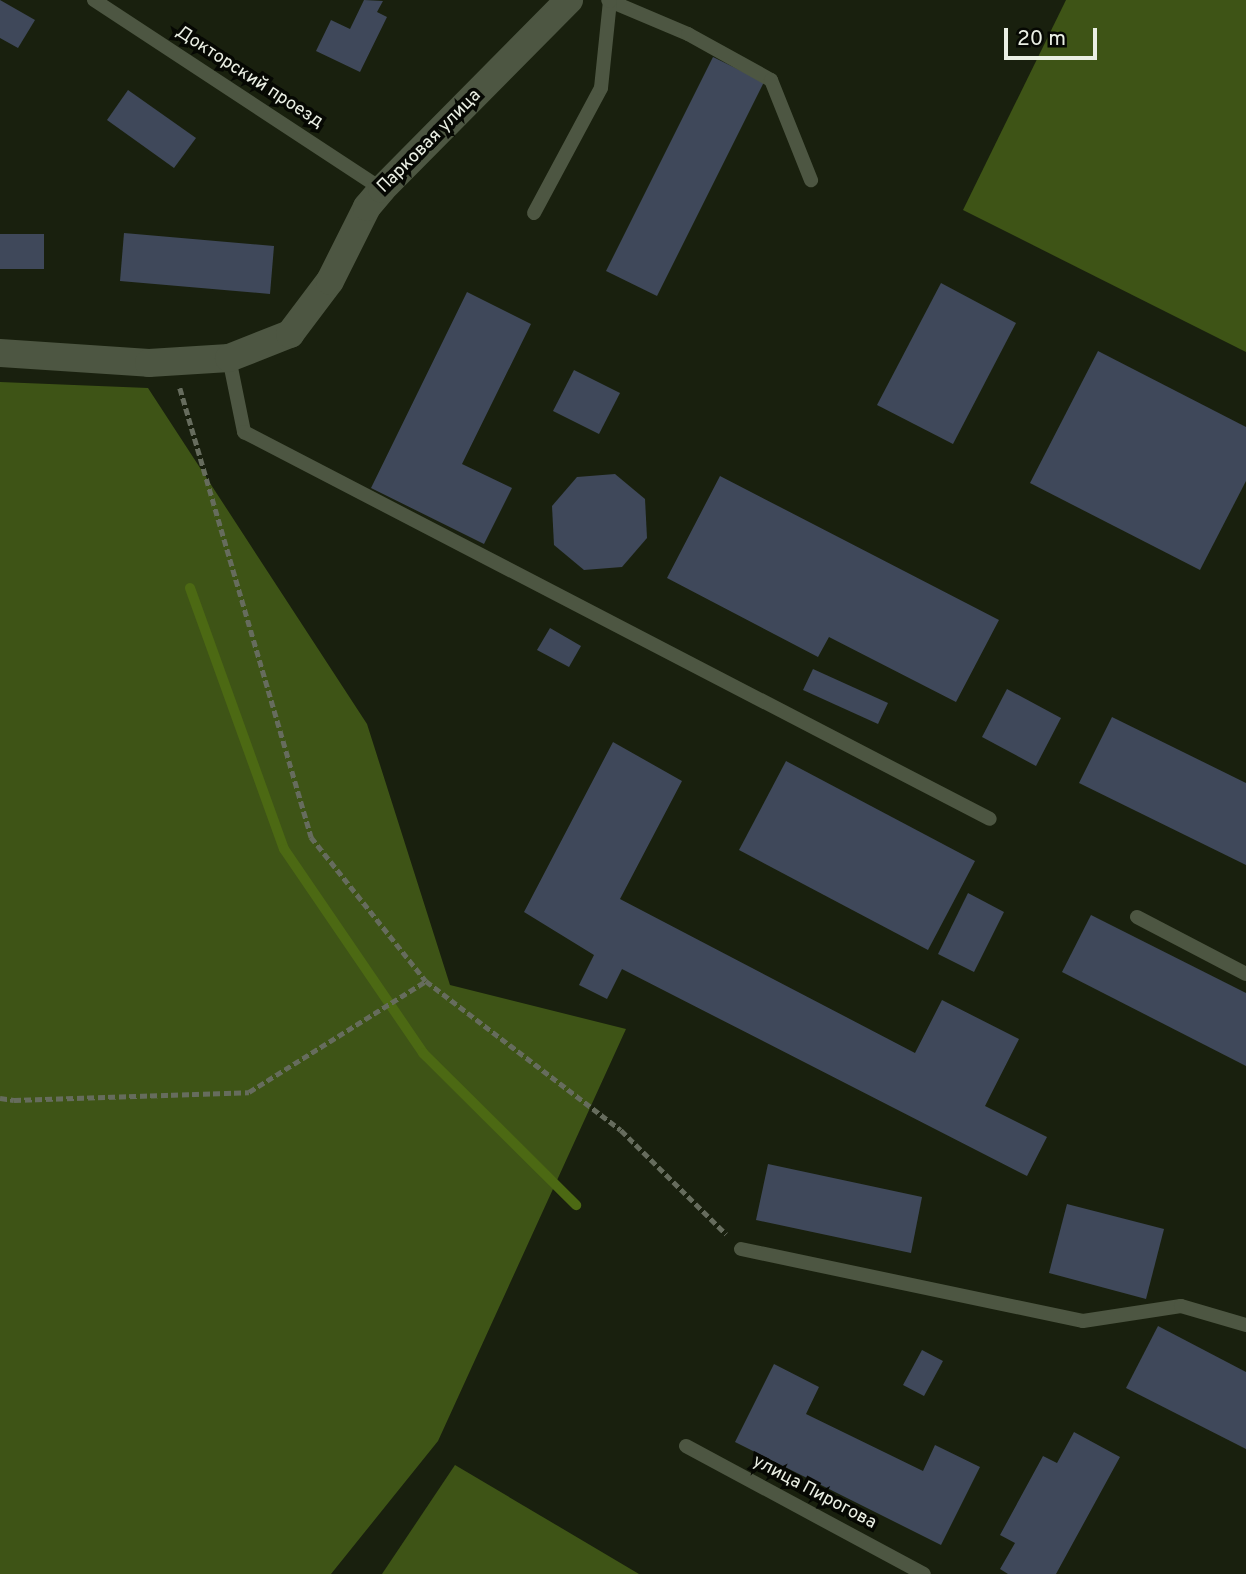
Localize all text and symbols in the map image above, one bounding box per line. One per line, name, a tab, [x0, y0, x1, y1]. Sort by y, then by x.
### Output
scale bar	[1008, 14, 1101, 58]
street label: Докторский проезд	[171, 22, 327, 134]
text: 20 m	[1017, 26, 1066, 53]
street label: Парковая улица	[374, 86, 486, 198]
street label: улица Пирогова	[748, 1451, 880, 1535]

